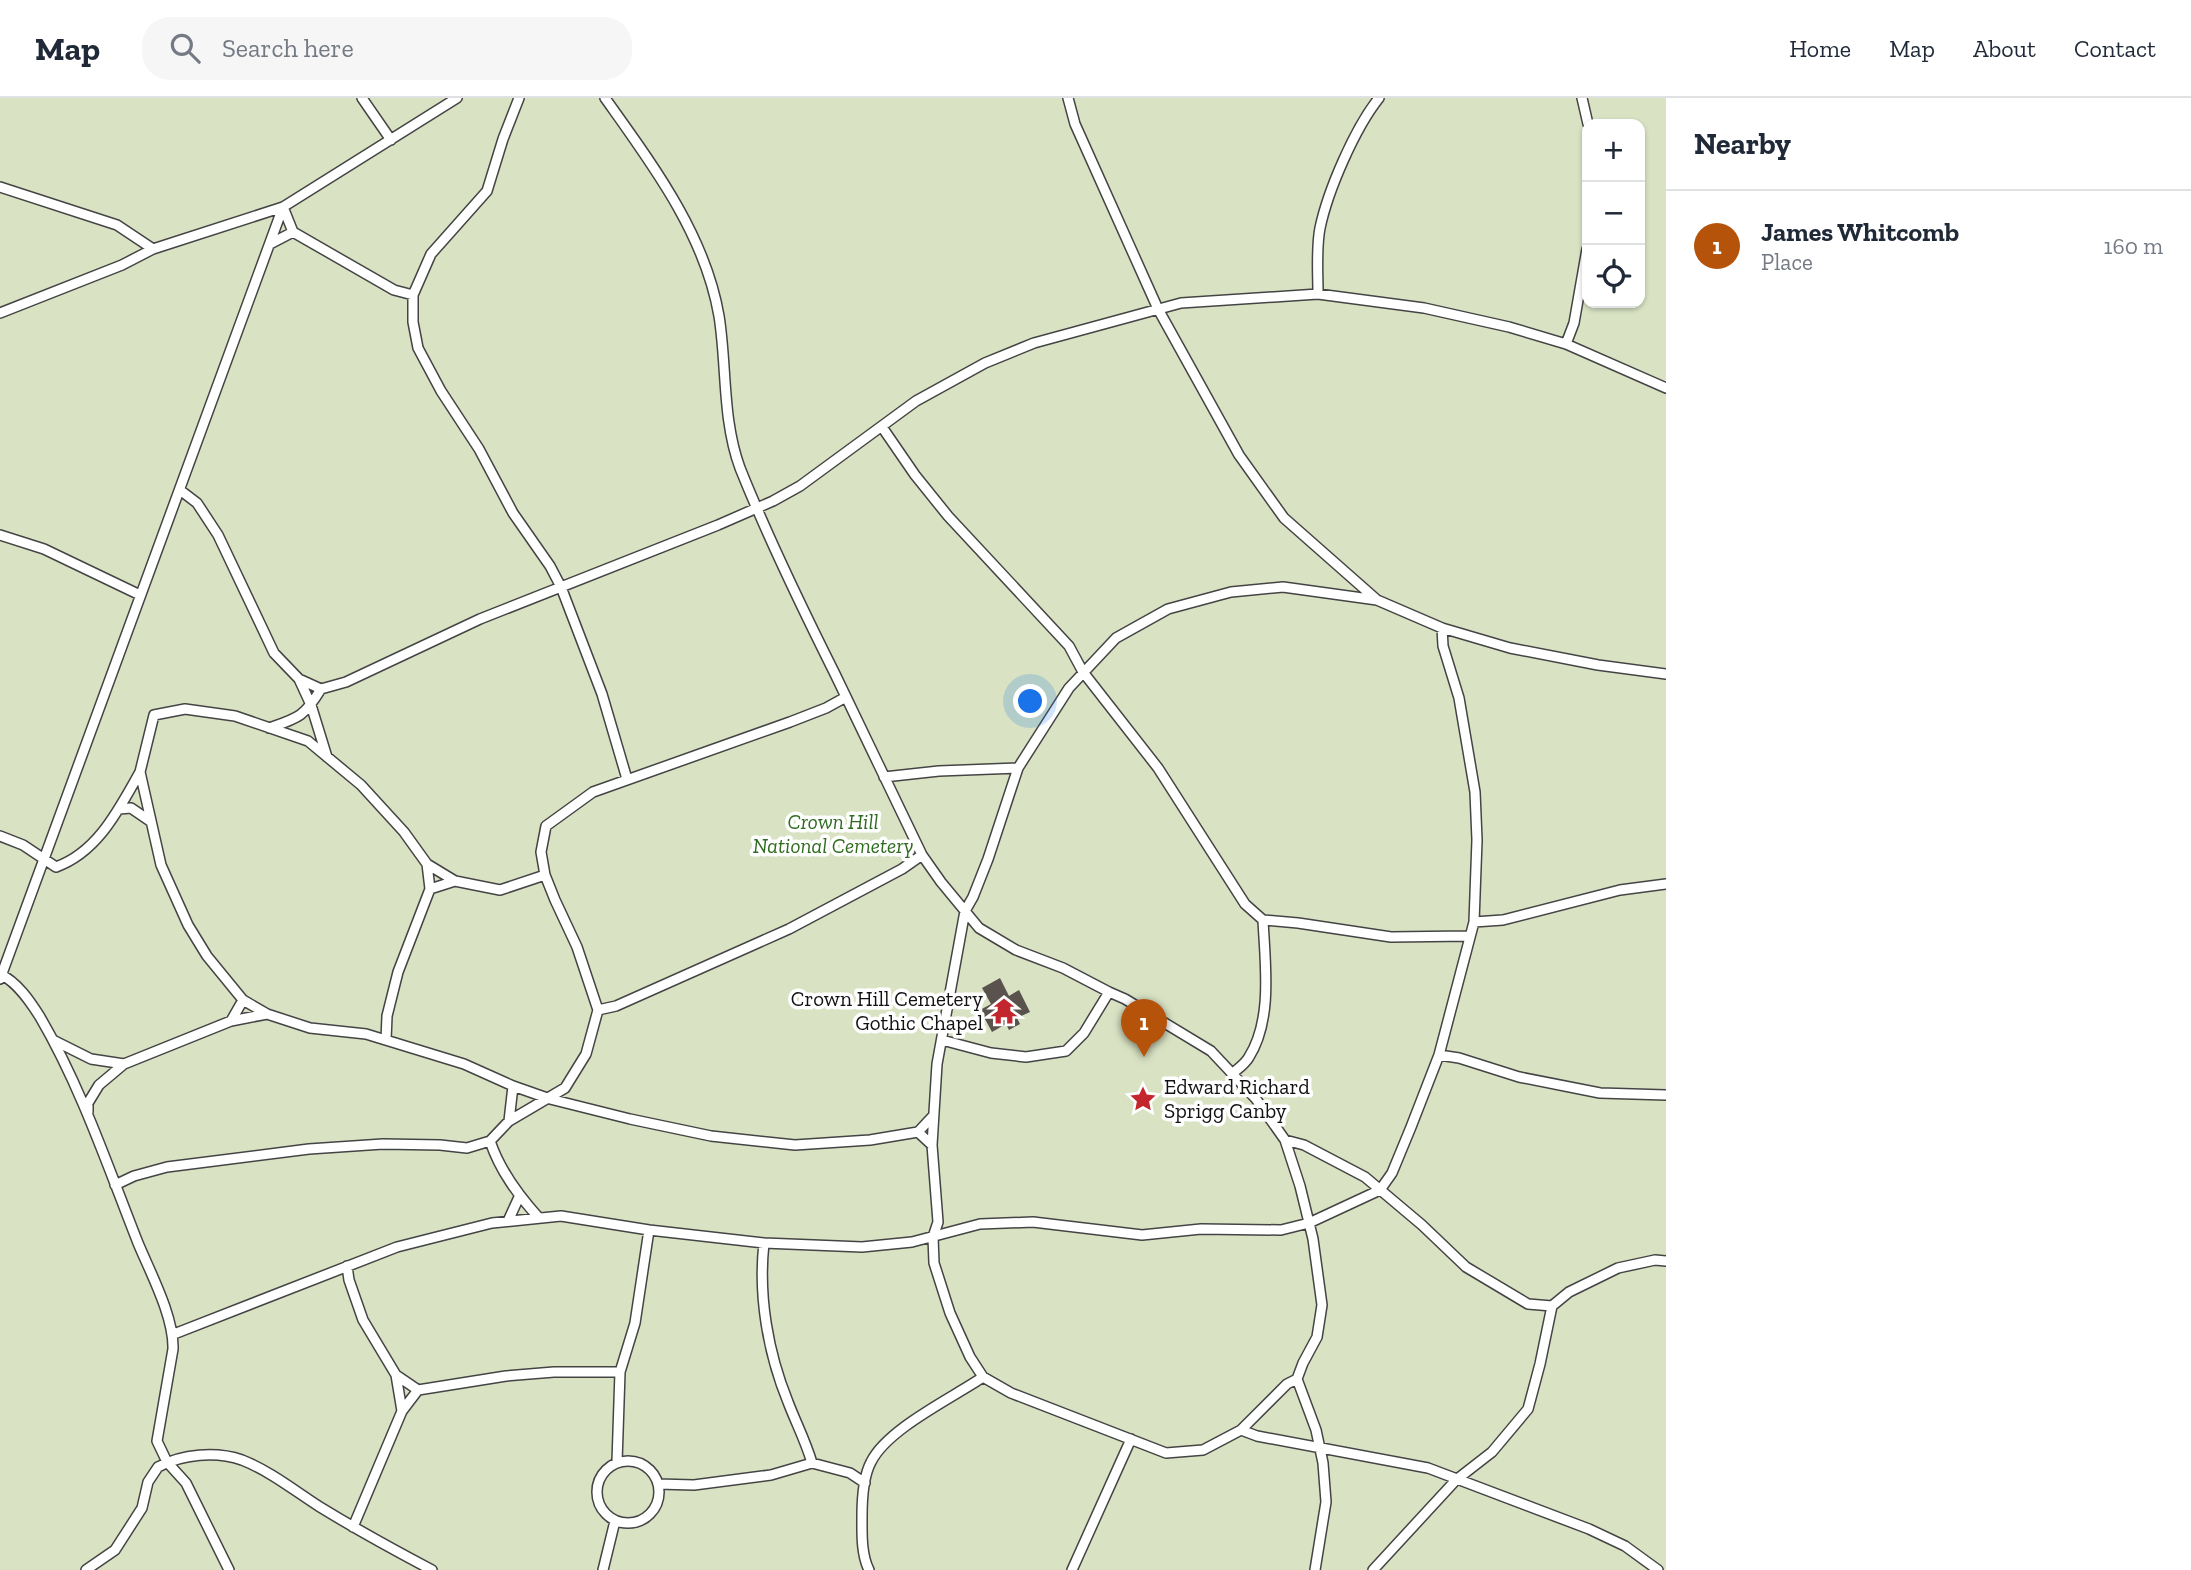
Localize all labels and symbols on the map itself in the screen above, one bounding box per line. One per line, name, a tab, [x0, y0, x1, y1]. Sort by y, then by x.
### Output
your location	[1013, 684, 1047, 718]
park label: Crown Hill National Cemetery	[753, 809, 913, 858]
place label: Crown Hill Cemetery Gothic Chapel	[791, 986, 983, 1035]
temple icon: Crown Hill Cemetery Gothic Chapel	[989, 996, 1019, 1026]
pin: 1	[1121, 999, 1167, 1057]
place label: Edward Richard Sprigg Canby	[1164, 1074, 1310, 1123]
place icon: Edward Richard Sprigg Canby	[1128, 1084, 1158, 1114]

